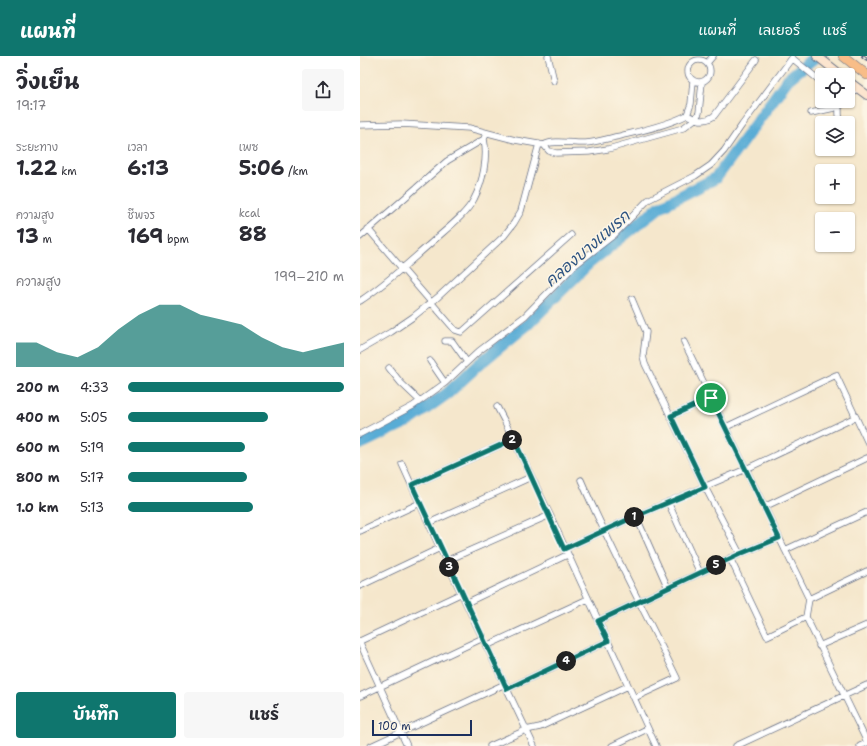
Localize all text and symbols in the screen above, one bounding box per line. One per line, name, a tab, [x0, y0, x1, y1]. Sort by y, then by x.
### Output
text: แผนที่	[20, 19, 76, 44]
text: แผนที่	[698, 21, 736, 39]
text: เลเยอร์	[758, 21, 800, 39]
text: แชร์	[822, 21, 847, 39]
text: วิ่งเย็น	[16, 67, 79, 96]
map controls	[815, 68, 855, 252]
button: locate	[815, 68, 855, 108]
button: share	[302, 69, 344, 111]
text: 19:17	[16, 97, 46, 114]
button: layers	[815, 116, 855, 156]
text: ระยะทาง	[16, 140, 58, 155]
text: เวลา	[127, 140, 148, 155]
text: เพซ	[239, 140, 258, 155]
text: 1.22	[16, 155, 57, 181]
text: 6:13	[127, 155, 169, 181]
text: 5:06	[239, 155, 285, 181]
text: km	[57, 164, 77, 179]
text: /km	[285, 164, 308, 179]
button: +	[815, 164, 855, 204]
water label: คลองบางแพรก	[540, 205, 635, 291]
text: kcal	[239, 206, 260, 221]
text: ความสูง	[16, 208, 54, 223]
text: ชีพจร	[127, 208, 155, 223]
button: −	[815, 212, 855, 252]
text: 88	[239, 221, 267, 247]
text: 13	[16, 223, 39, 249]
text: 169	[127, 223, 163, 249]
text: m	[39, 232, 52, 247]
text: bpm	[163, 232, 189, 247]
text: 199–210 m	[274, 268, 344, 285]
text: ความสูง	[16, 273, 61, 290]
text: 200 m	[16, 379, 59, 396]
text: 4:33	[80, 379, 109, 396]
pin	[694, 381, 728, 415]
icon: arrive	[700, 387, 722, 409]
text: 400 m	[16, 409, 60, 426]
text: 5:05	[80, 409, 108, 426]
pin: 2	[502, 430, 522, 450]
text: 2	[508, 432, 516, 447]
text: 600 m	[16, 439, 60, 456]
text: 5:19	[80, 439, 104, 456]
text: 800 m	[16, 469, 60, 486]
text: 5:17	[80, 469, 104, 486]
text: 1.0 km	[16, 499, 58, 516]
text: 5:13	[80, 499, 104, 516]
pin: 1	[624, 507, 644, 527]
text: 1	[631, 509, 637, 524]
pin: 5	[706, 555, 726, 575]
pin: 3	[439, 557, 459, 577]
text: 5	[713, 557, 719, 572]
text: 3	[445, 559, 453, 574]
pin: 4	[556, 651, 576, 671]
text: 4	[562, 653, 570, 668]
button: บันทึก	[16, 692, 176, 738]
button: แชร์	[184, 692, 344, 738]
scale bar	[372, 718, 472, 737]
text: 100 m	[378, 719, 411, 734]

